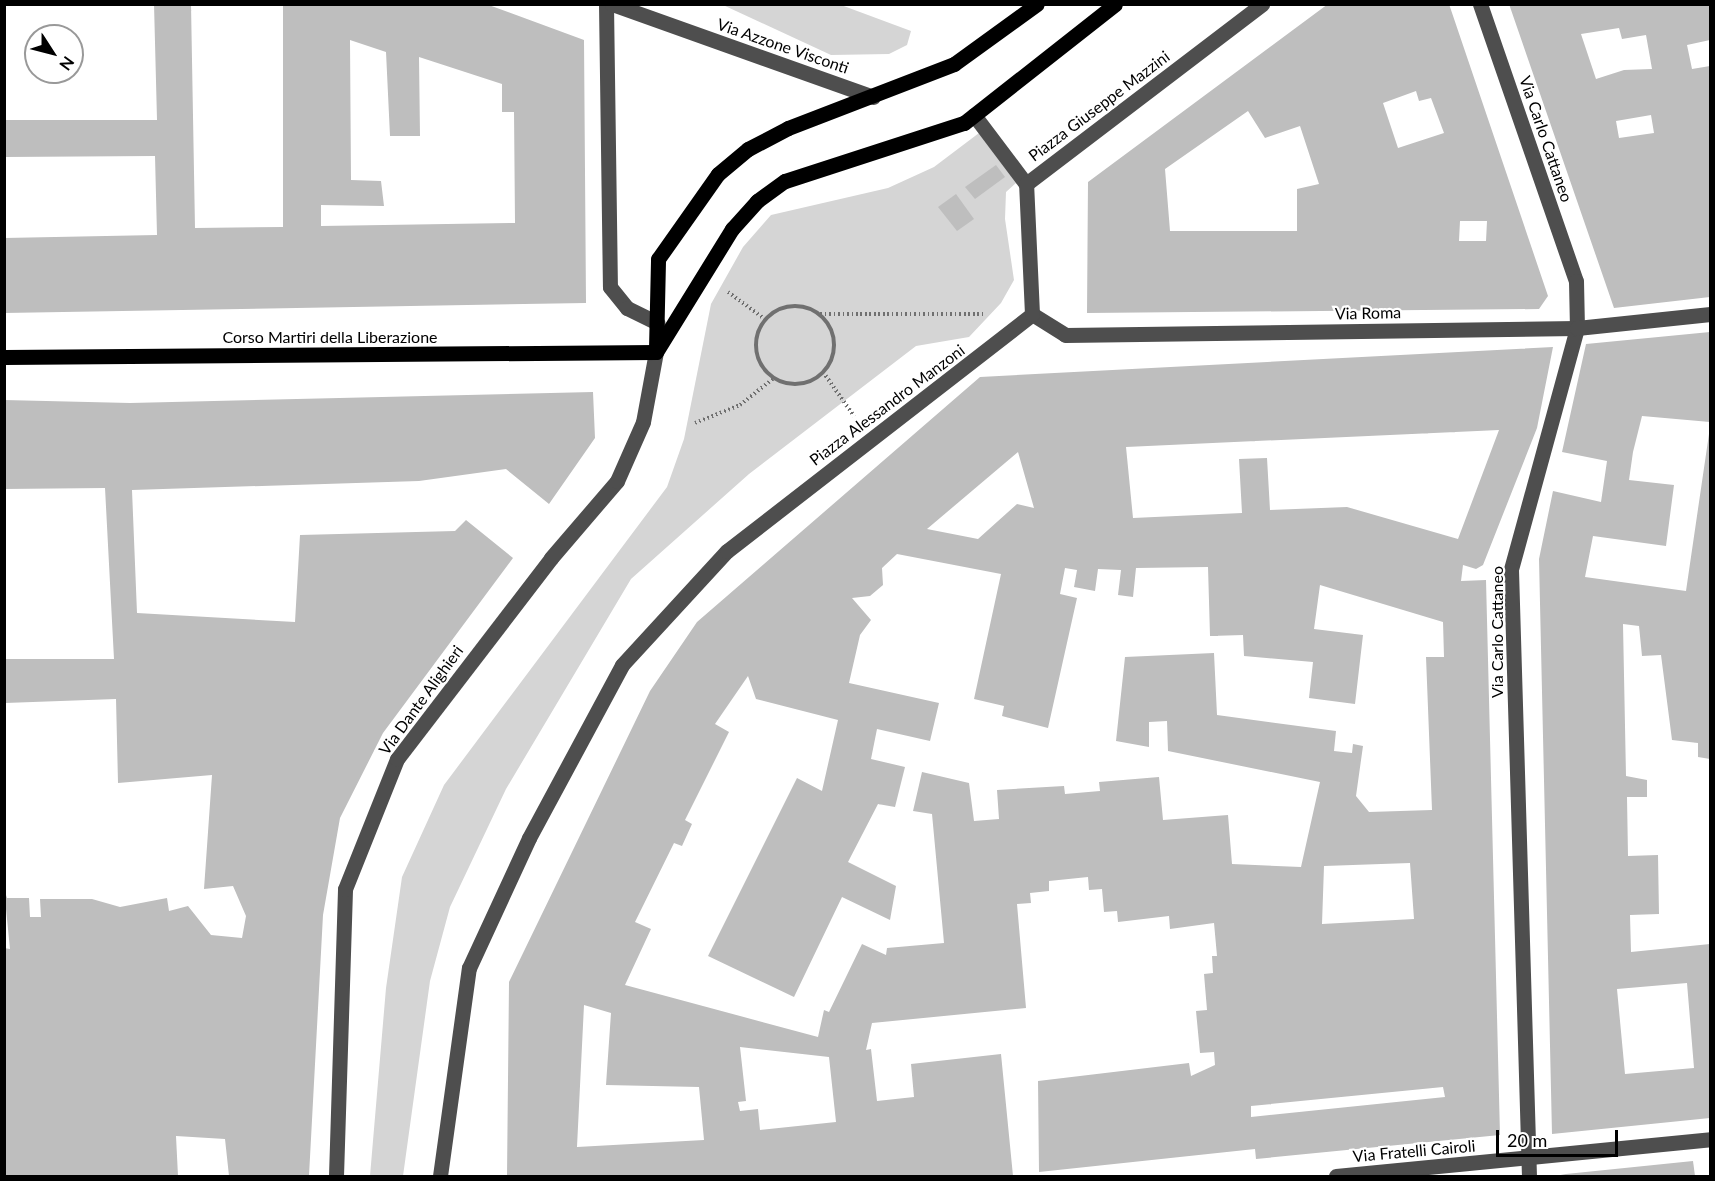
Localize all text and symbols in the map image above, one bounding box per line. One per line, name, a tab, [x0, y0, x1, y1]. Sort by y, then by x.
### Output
street label: Via Azzone Visconti	[714, 14, 852, 78]
north arrow	[24, 24, 84, 84]
street label: Piazza Giuseppe Mazzini	[1025, 47, 1173, 165]
text: N	[56, 53, 79, 74]
street label: Via Carlo Cattaneo	[1515, 73, 1577, 205]
street label: Via Roma	[1335, 303, 1401, 323]
street label: Corso Martiri della Liberazione	[222, 327, 438, 347]
street label: Piazza Alessandro Manzoni	[805, 340, 969, 470]
street label: Via Carlo Cattaneo	[1487, 566, 1507, 698]
street label: Via Dante Alighieri	[375, 641, 467, 759]
scale bar	[1499, 1118, 1620, 1156]
text: 20 m	[1507, 1129, 1547, 1151]
street label: Via Fratelli Cairoli	[1352, 1136, 1476, 1166]

